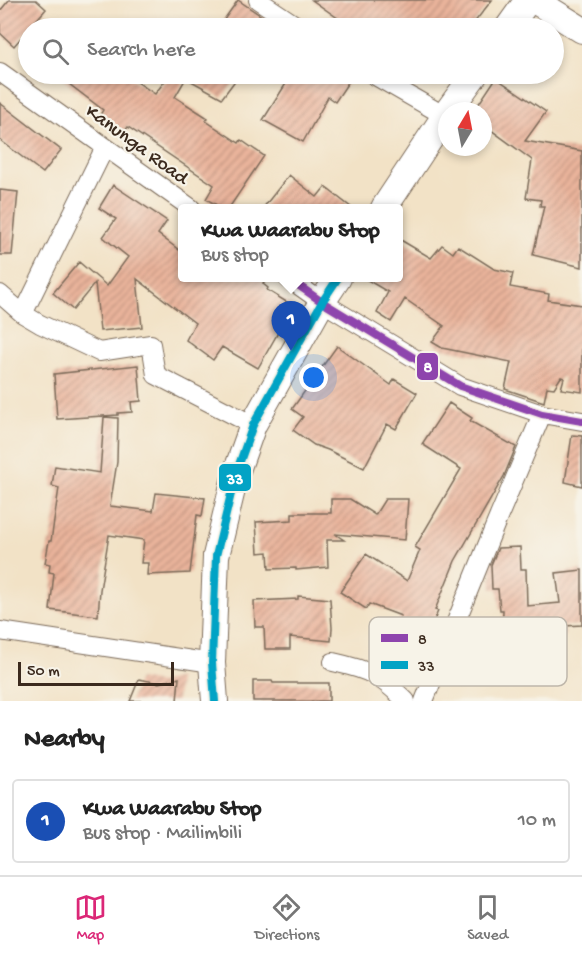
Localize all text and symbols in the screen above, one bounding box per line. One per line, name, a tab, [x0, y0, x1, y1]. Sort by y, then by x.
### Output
search box	[18, 18, 564, 84]
icon: search	[39, 35, 72, 68]
text: Search here	[87, 38, 195, 64]
street label: Kanunga Road	[80, 101, 194, 192]
north arrow	[438, 102, 492, 156]
popup	[178, 204, 403, 282]
text: Kwa Waarabu Stop	[201, 219, 380, 245]
text: Bus stop	[201, 245, 269, 268]
pin: 1	[272, 302, 310, 351]
line badge: 8	[416, 352, 439, 381]
text: 8	[424, 360, 433, 379]
your location	[299, 363, 328, 392]
line badge: 33	[218, 463, 252, 492]
text: 33	[226, 472, 243, 491]
legend	[369, 617, 567, 686]
text: 8	[418, 632, 427, 651]
scale bar	[18, 659, 174, 686]
text: 33	[417, 659, 435, 678]
text: 50 m	[27, 663, 60, 682]
text: Nearby	[24, 725, 105, 756]
text: Kwa Waarabu Stop	[83, 797, 261, 823]
text: 1	[41, 810, 50, 833]
text: 10 m	[518, 810, 556, 833]
text: Bus stop · Mailimbili	[83, 823, 242, 846]
tab: Map	[74, 891, 107, 946]
tab: Directions	[254, 891, 320, 946]
tab: Saved	[467, 891, 508, 946]

